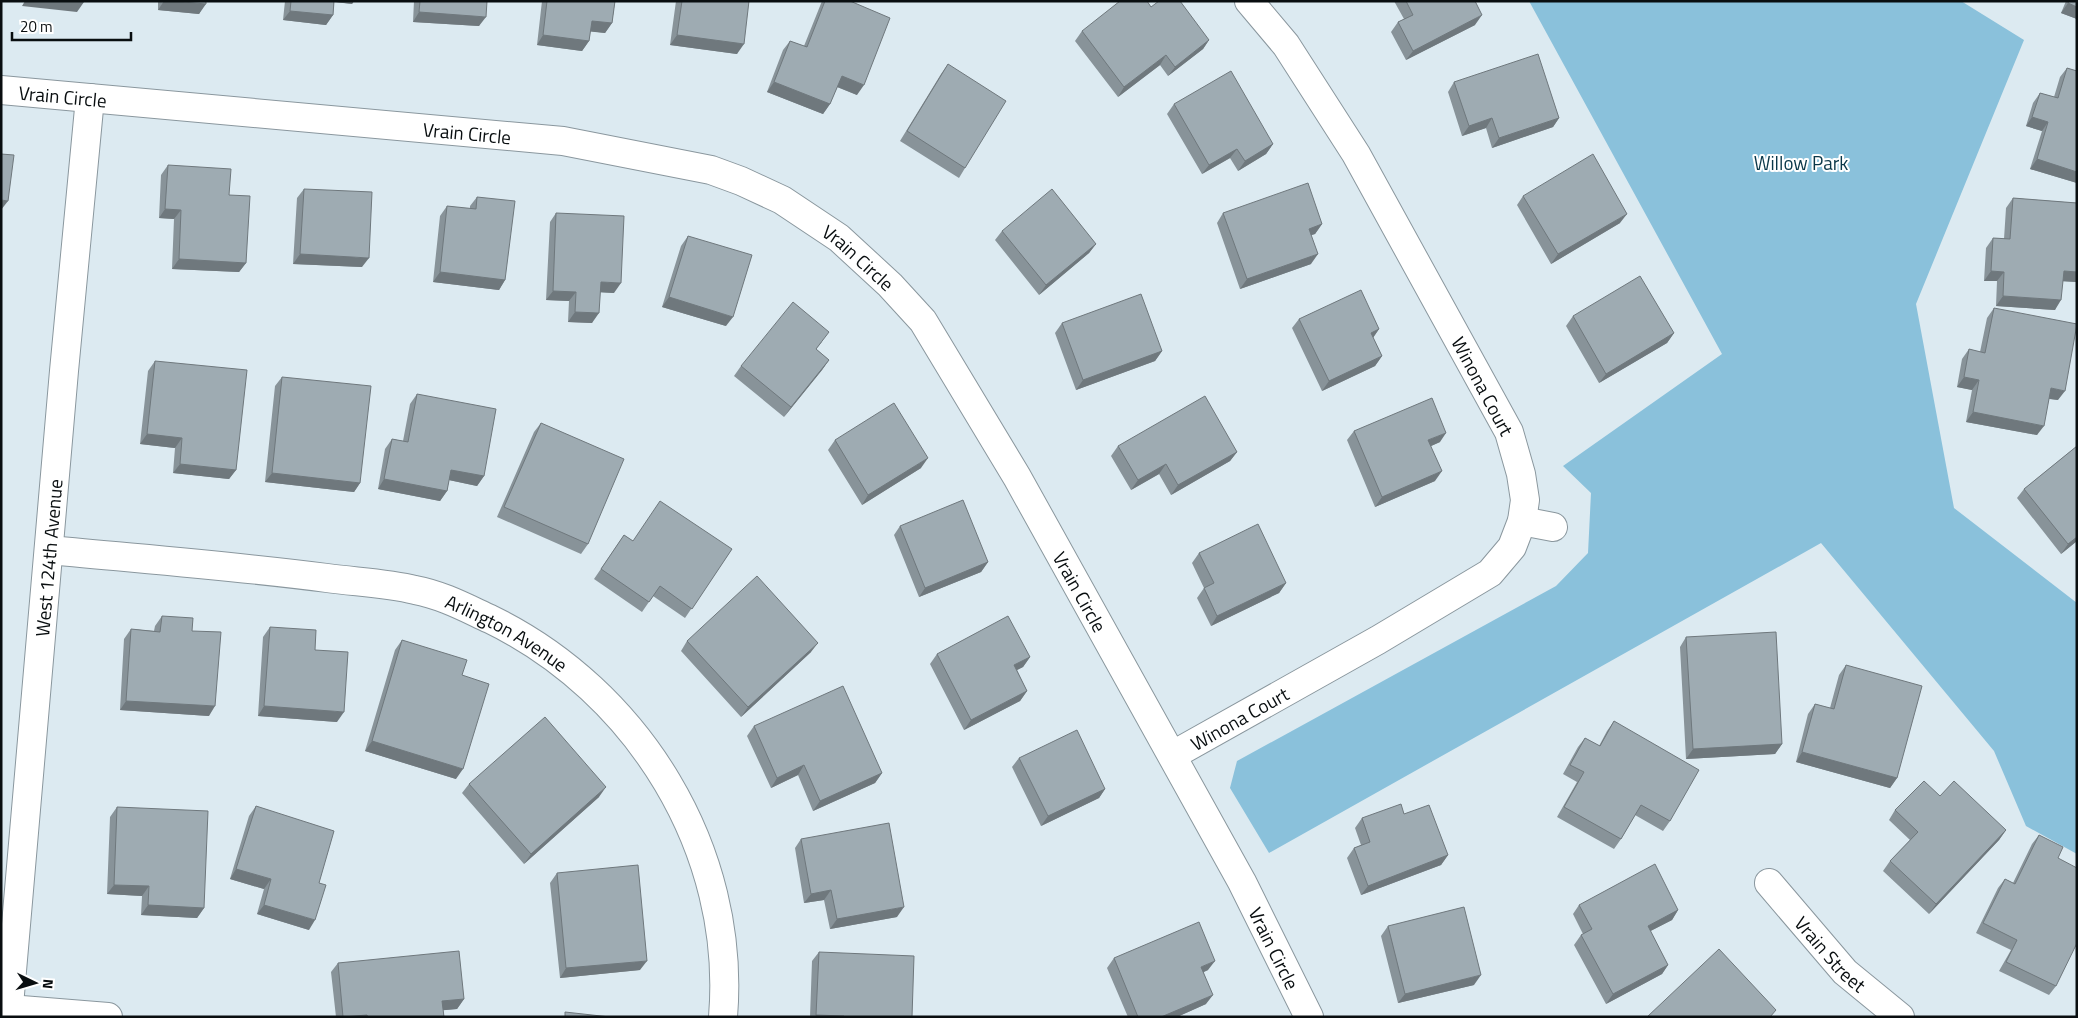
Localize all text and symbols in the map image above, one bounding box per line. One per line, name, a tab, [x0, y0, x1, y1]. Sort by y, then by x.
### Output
scale bar	[12, 10, 131, 42]
text: 20 m	[20, 15, 53, 38]
street label: Vrain Circle	[17, 77, 108, 114]
street label: Vrain Circle	[422, 114, 512, 151]
park label: Willow Park	[1754, 148, 1848, 177]
street label: Vrain Circle	[817, 217, 901, 297]
street label: Winona Court	[1445, 331, 1521, 441]
street label: West 124th Avenue	[27, 478, 69, 638]
street label: Vrain Circle	[1046, 546, 1115, 637]
street label: Arlington Avenue	[441, 586, 575, 678]
street label: Winona Court	[1185, 678, 1294, 757]
street label: Vrain Circle	[1242, 902, 1307, 994]
street label: Vrain Street	[1788, 909, 1873, 999]
north arrow	[10, 958, 60, 1008]
text: N	[38, 978, 59, 990]

